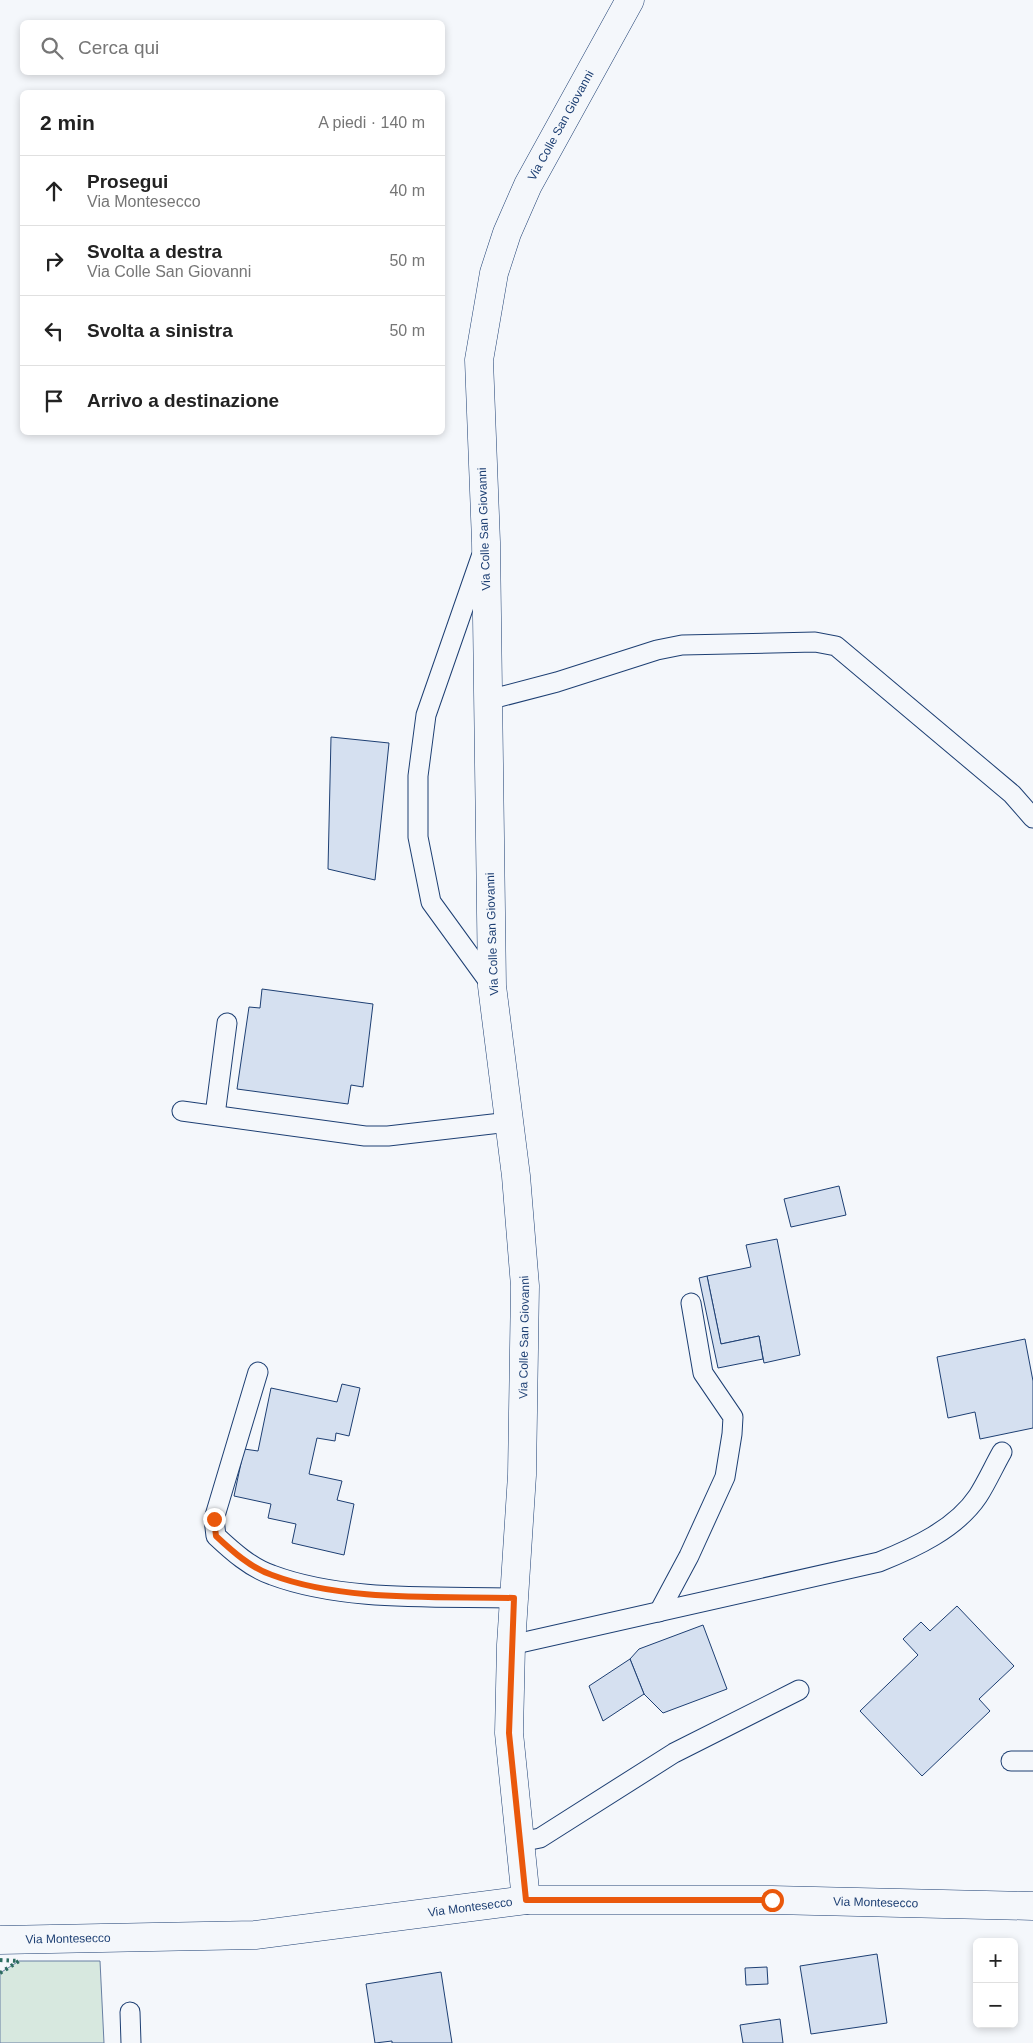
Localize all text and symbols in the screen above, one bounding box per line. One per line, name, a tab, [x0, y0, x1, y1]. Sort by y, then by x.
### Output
search box	[20, 20, 445, 75]
icon: search	[38, 34, 66, 62]
text: Cerca qui	[78, 37, 159, 58]
street label: Via Colle San Giovanni	[525, 68, 597, 183]
text: 2 min	[40, 111, 95, 134]
text: A piedi · 140 m	[318, 114, 425, 131]
text: Prosegui	[87, 171, 168, 192]
icon: ahead	[40, 177, 68, 205]
text: 40 m	[389, 182, 425, 199]
text: Via Montesecco	[87, 193, 201, 210]
text: Svolta a destra	[87, 241, 222, 262]
icon: right	[40, 247, 68, 275]
text: 50 m	[389, 252, 425, 269]
text: Via Colle San Giovanni	[87, 263, 251, 280]
icon: left	[40, 317, 68, 345]
text: Svolta a sinistra	[87, 320, 233, 341]
text: 50 m	[389, 322, 425, 339]
icon: arrive	[40, 387, 68, 415]
text: Arrivo a destinazione	[87, 390, 279, 411]
street label: Via Colle San Giovanni	[475, 467, 493, 591]
street label: Via Colle San Giovanni	[483, 872, 501, 996]
street label: Via Colle San Giovanni	[516, 1275, 532, 1399]
route end	[203, 1508, 226, 1531]
route start	[761, 1889, 784, 1912]
street label: Via Montesecco	[833, 1894, 919, 1910]
street label: Via Montesecco	[427, 1895, 514, 1920]
street label: Via Montesecco	[25, 1931, 111, 1947]
map controls	[973, 1938, 1018, 2028]
button: +	[973, 1938, 1018, 1983]
button: −	[973, 1983, 1018, 2028]

